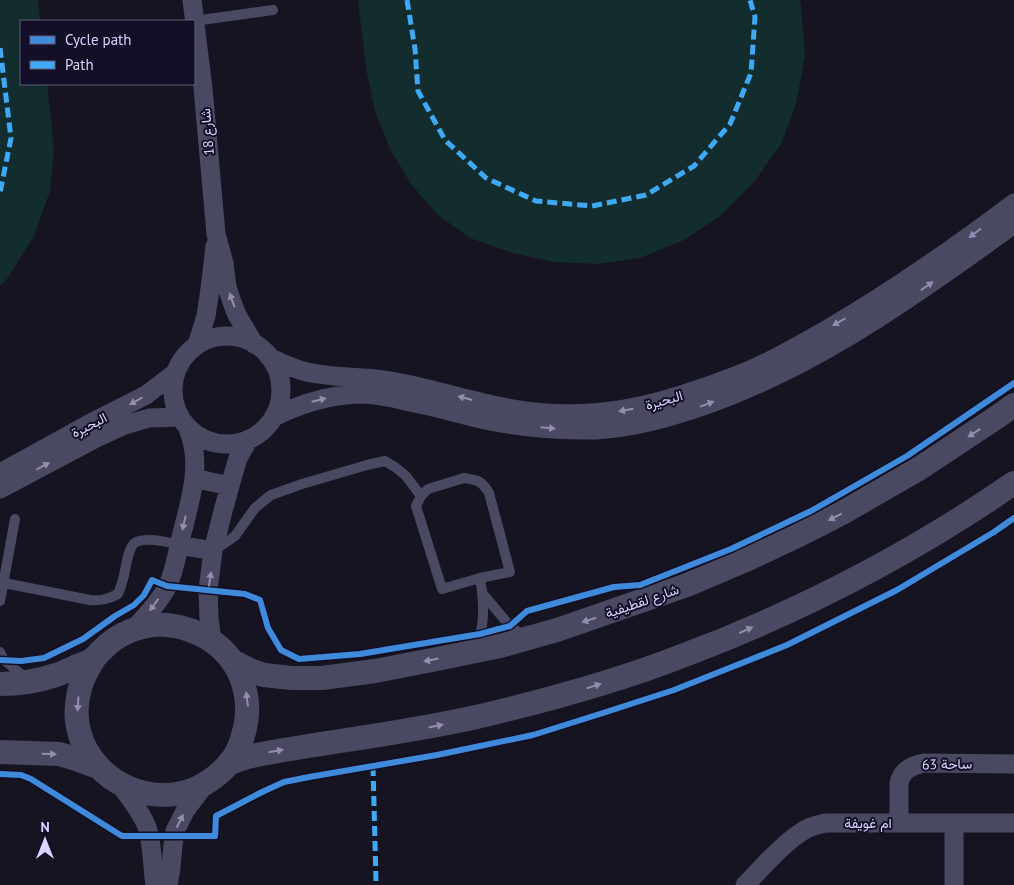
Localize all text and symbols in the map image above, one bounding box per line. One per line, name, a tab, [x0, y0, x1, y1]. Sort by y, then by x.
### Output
legend	[20, 20, 195, 85]
text: Cycle path	[65, 30, 131, 49]
text: Path	[65, 55, 94, 74]
street label: شارع 18	[196, 108, 220, 156]
one-way arrow	[969, 227, 982, 238]
one-way arrow	[920, 281, 933, 291]
one-way arrow	[228, 293, 235, 308]
one-way arrow	[832, 318, 847, 326]
street label: البحيرة	[643, 386, 685, 414]
one-way arrow	[457, 394, 472, 402]
one-way arrow	[312, 396, 327, 404]
one-way arrow	[128, 397, 143, 405]
one-way arrow	[700, 400, 715, 408]
one-way arrow	[617, 406, 633, 414]
street label: البحيرة	[68, 408, 110, 442]
one-way arrow	[540, 424, 556, 432]
one-way arrow	[967, 428, 981, 438]
one-way arrow	[37, 462, 50, 471]
one-way arrow	[828, 513, 842, 521]
one-way arrow	[180, 515, 188, 530]
one-way arrow	[206, 570, 214, 586]
street label: شارع لقطيفية	[603, 580, 682, 624]
one-way arrow	[149, 598, 159, 612]
one-way arrow	[581, 617, 596, 624]
one-way arrow	[739, 626, 753, 634]
one-way arrow	[423, 657, 439, 665]
one-way arrow	[587, 681, 602, 689]
one-way arrow	[242, 690, 250, 706]
one-way arrow	[73, 697, 81, 713]
one-way arrow	[429, 721, 445, 729]
one-way arrow	[268, 746, 284, 754]
one-way arrow	[41, 750, 57, 758]
street label: ساحة 63	[922, 755, 972, 773]
one-way arrow	[176, 813, 185, 828]
street label: ام غويفة	[844, 814, 892, 832]
north arrow	[20, 815, 70, 865]
text: N	[40, 818, 50, 836]

